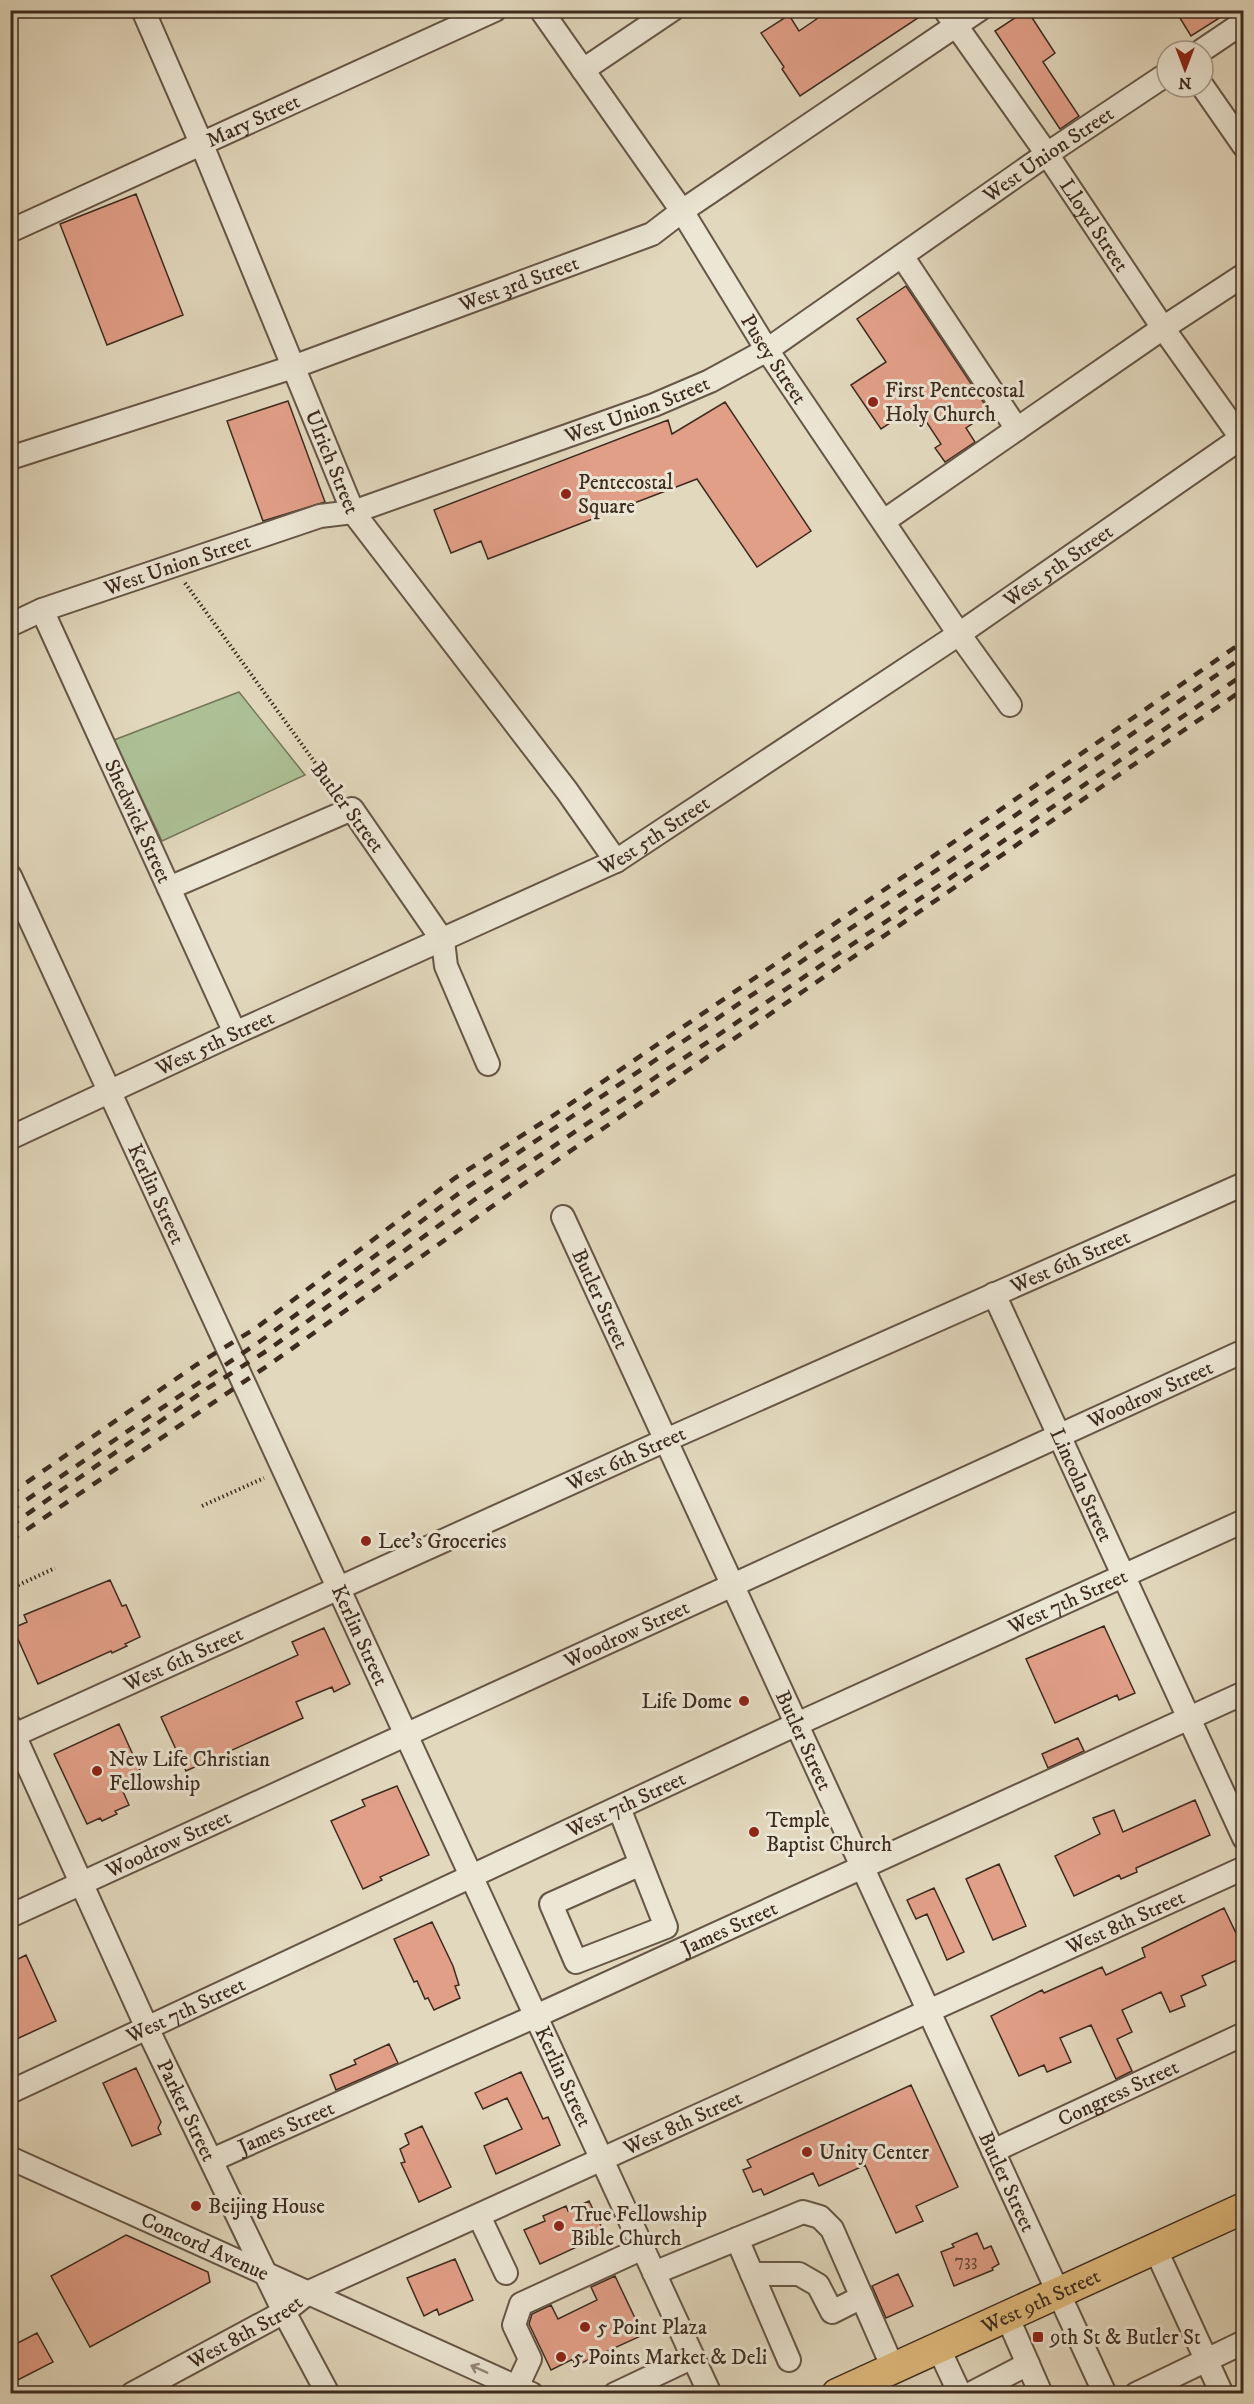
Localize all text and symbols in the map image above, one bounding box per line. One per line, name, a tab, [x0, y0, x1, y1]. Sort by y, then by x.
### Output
north arrow	[1155, 39, 1215, 99]
text: N	[1178, 73, 1192, 93]
street label: Mary Street	[202, 88, 305, 154]
street label: West Union Street	[977, 101, 1119, 209]
street label: Lloyd Street	[1053, 174, 1134, 277]
street label: West 3rd Street	[455, 250, 583, 319]
street label: Pusey Street	[734, 310, 812, 410]
street label: West Union Street	[561, 371, 714, 450]
place label: First Pentecostal Holy Church	[885, 378, 1025, 428]
marker: First Pentecostal Holy Church	[866, 395, 880, 409]
street label: Ulrich Street	[298, 406, 365, 518]
place label: Pentecostal Square	[578, 470, 674, 520]
marker: Pentecostal Square	[559, 487, 573, 501]
street label: West 5th Street	[998, 519, 1118, 614]
street label: West Union Street	[100, 528, 254, 602]
street label: Shedwick Street	[98, 755, 177, 888]
street label: Butler Street	[305, 757, 390, 858]
street label: West 5th Street	[594, 790, 715, 882]
street label: West 5th Street	[151, 1005, 279, 1083]
street label: Kerlin Street	[121, 1140, 190, 1249]
street label: West 6th Street	[1006, 1224, 1135, 1300]
street label: Butler Street	[566, 1245, 634, 1354]
street label: Woodrow Street	[1083, 1355, 1218, 1435]
street label: West 6th Street	[562, 1421, 690, 1498]
street label: Lincoln Street	[1043, 1424, 1118, 1546]
place label: Lee's Groceries	[378, 1529, 507, 1555]
marker: Lee's Groceries	[359, 1534, 373, 1548]
street label: West 7th Street	[1003, 1564, 1132, 1641]
street label: Kerlin Street	[325, 1581, 394, 1690]
street label: Woodrow Street	[559, 1595, 694, 1675]
street label: West 6th Street	[119, 1621, 247, 1698]
street label: Butler Street	[769, 1686, 837, 1795]
place label: Life Dome	[641, 1689, 732, 1715]
marker: Life Dome	[737, 1694, 751, 1708]
place label: New Life Christian Fellowship	[109, 1747, 270, 1797]
marker: New Life Christian Fellowship	[90, 1764, 104, 1778]
street label: West 7th Street	[562, 1766, 690, 1844]
street label: Woodrow Street	[101, 1804, 236, 1885]
place label: Temple Baptist Church	[766, 1808, 892, 1858]
marker: Temple Baptist Church	[747, 1825, 761, 1839]
street label: West 8th Street	[1061, 1884, 1189, 1961]
street label: James Street	[676, 1896, 782, 1963]
street label: West 7th Street	[122, 1972, 250, 2050]
street label: Kerlin Street	[528, 2022, 597, 2132]
street label: Congress Street	[1054, 2054, 1183, 2133]
street label: Parker Street	[150, 2056, 221, 2166]
street label: West 8th Street	[619, 2085, 747, 2162]
street label: James Street	[232, 2095, 339, 2162]
street label: Butler Street	[972, 2128, 1041, 2236]
place label: Unity Center	[819, 2140, 929, 2166]
marker: Unity Center	[800, 2145, 814, 2159]
place label: Beijing House	[208, 2194, 325, 2220]
marker: Beijing House	[189, 2199, 203, 2213]
place label: True Fellowship Bible Church	[571, 2202, 707, 2252]
street label: Concord Avenue	[137, 2207, 273, 2287]
marker: True Fellowship Bible Church	[552, 2219, 566, 2233]
house number: 733	[955, 2250, 977, 2272]
street label: West 9th Street	[977, 2263, 1105, 2341]
street label: West 8th Street	[183, 2290, 309, 2376]
place label: 5 Point Plaza	[597, 2315, 707, 2341]
marker: 5 Point Plaza	[578, 2320, 592, 2334]
place label: 9th St & Butler St	[1049, 2325, 1201, 2351]
marker: 9th St & Butler St	[1031, 2330, 1045, 2344]
place label: 5 Points Market & Deli	[573, 2345, 767, 2371]
marker: 5 Points Market & Deli	[554, 2350, 568, 2364]
one-way arrow	[470, 2363, 488, 2375]

